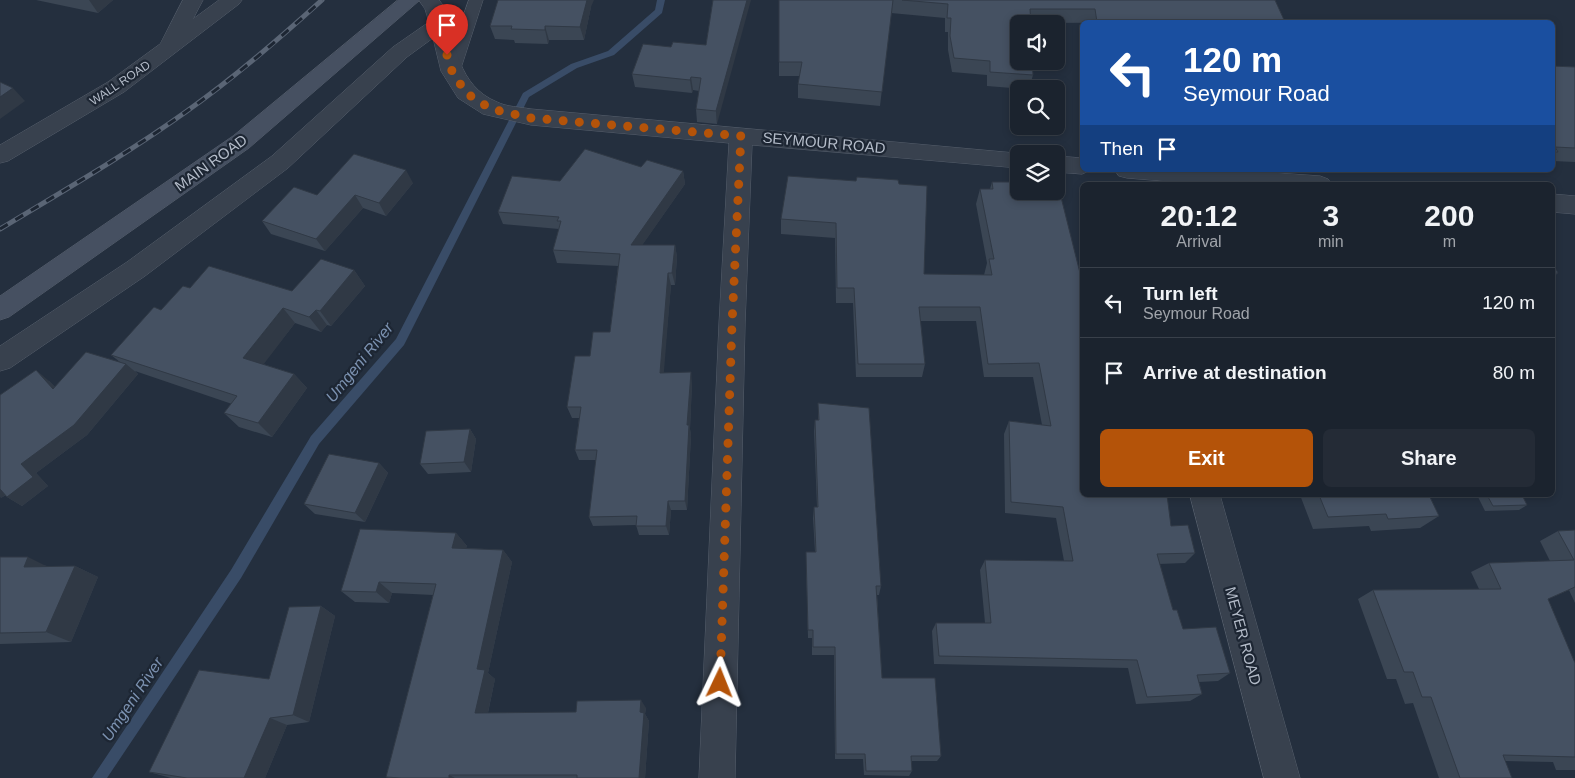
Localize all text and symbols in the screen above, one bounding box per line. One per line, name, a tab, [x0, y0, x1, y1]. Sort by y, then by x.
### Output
pin	[426, 4, 468, 55]
icon: arrive	[433, 11, 461, 39]
map controls	[1010, 15, 1065, 200]
button: sound	[1010, 15, 1065, 70]
icon: left	[1100, 40, 1165, 105]
text: 120 m	[1183, 40, 1282, 79]
street label: WALL ROAD	[87, 57, 153, 108]
button: search	[1010, 80, 1065, 135]
text: Seymour Road	[1183, 81, 1330, 106]
street label: SEYMOUR ROAD	[762, 129, 886, 156]
street label: MAIN ROAD	[171, 131, 250, 194]
icon: arrive	[1153, 135, 1181, 163]
text: Then	[1100, 138, 1143, 159]
button: layers	[1010, 145, 1065, 200]
text: 20:12	[1161, 199, 1237, 232]
text: 3	[1322, 199, 1339, 232]
text: 200	[1424, 199, 1474, 232]
text: Arrival	[1176, 233, 1222, 250]
text: min	[1318, 233, 1344, 250]
text: m	[1443, 233, 1456, 250]
text: Turn left	[1143, 283, 1218, 304]
icon: left	[1100, 289, 1128, 317]
text: 120 m	[1482, 292, 1535, 313]
text: Seymour Road	[1143, 305, 1250, 322]
water label: Umgeni River	[322, 319, 397, 405]
icon: arrive	[1100, 359, 1128, 387]
text: Arrive at destination	[1143, 362, 1327, 383]
text: 80 m	[1493, 362, 1535, 383]
button: Exit	[1100, 429, 1313, 487]
button: Share	[1323, 429, 1535, 487]
street label: MEYER ROAD	[1222, 585, 1265, 687]
water label: Umgeni River	[98, 654, 167, 744]
position arrow	[693, 656, 745, 708]

